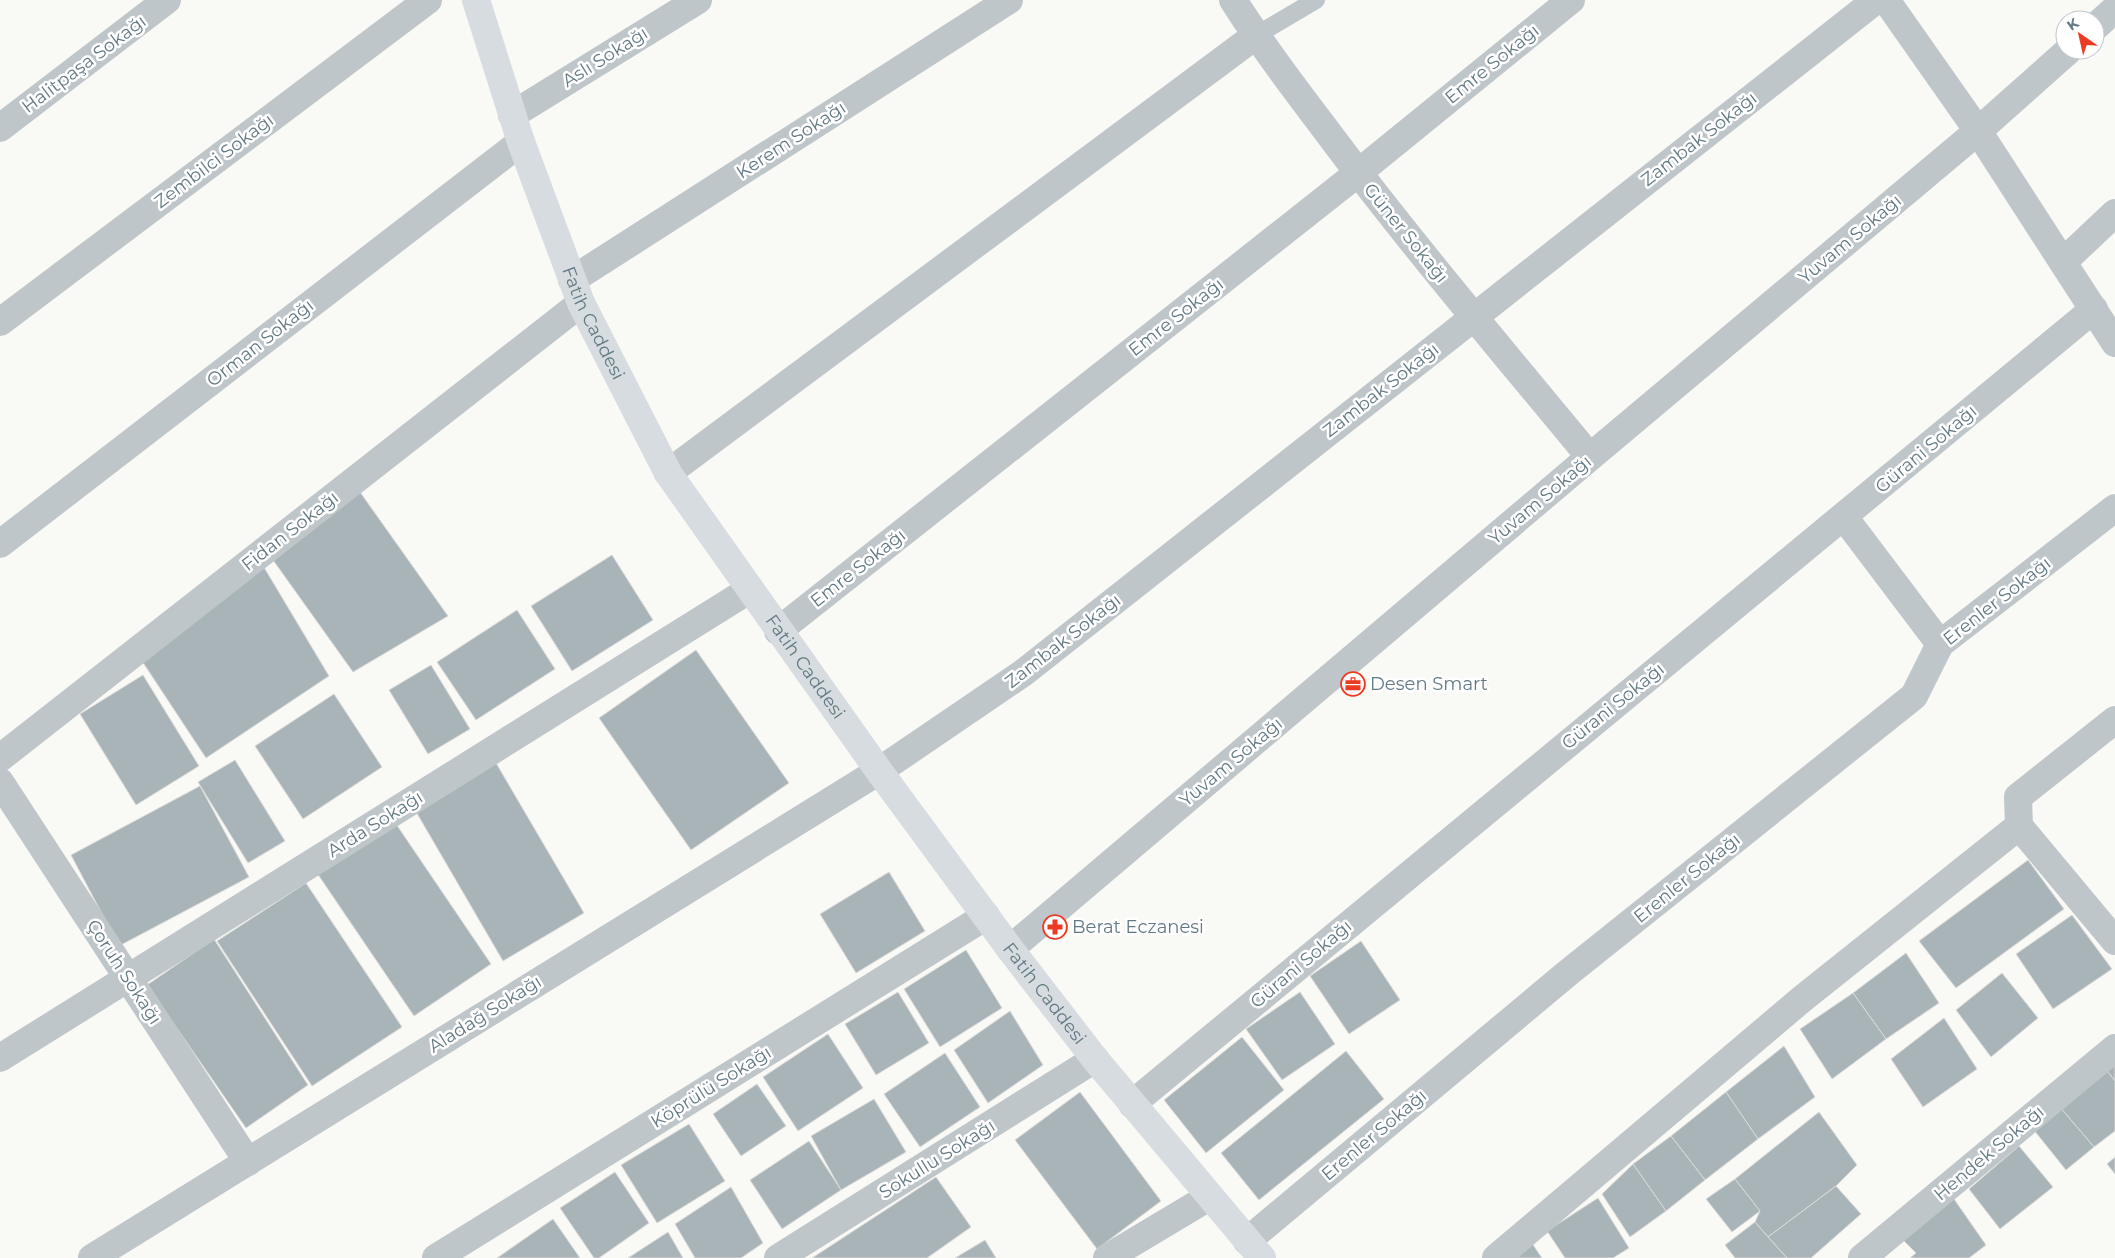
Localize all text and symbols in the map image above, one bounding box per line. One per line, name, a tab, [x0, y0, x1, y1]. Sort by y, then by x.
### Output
street label: Halitpaşa Sokağı	[18, 10, 150, 118]
north arrow	[2055, 10, 2105, 60]
text: K	[2063, 14, 2083, 35]
street label: Emre Sokağı	[1441, 19, 1543, 109]
street label: Aslı Sokağı	[558, 22, 652, 92]
street label: Zambak Sokağı	[1637, 87, 1761, 191]
street label: Kerem Sokağı	[732, 97, 850, 183]
street label: Zembilci Sokağı	[150, 109, 278, 213]
street label: Güner Sokağı	[1359, 179, 1453, 287]
street label: Yuvam Sokağı	[1794, 190, 1906, 288]
street label: Fatih Caddesi	[557, 263, 629, 383]
street label: Emre Sokağı	[1124, 273, 1228, 361]
street label: Orman Sokağı	[202, 294, 318, 392]
street label: Zambak Sokağı	[1319, 338, 1443, 442]
street label: Gürani Sokağı	[1871, 400, 1981, 498]
street label: Yuvam Sokağı	[1484, 451, 1596, 549]
street label: Fidan Sokağı	[237, 486, 343, 576]
street label: Emre Sokağı	[806, 524, 910, 612]
street label: Erenler Sokağı	[1939, 552, 2055, 650]
street label: Zambak Sokağı	[1001, 589, 1125, 693]
street label: Fatih Caddesi	[761, 610, 850, 723]
street label: Gürani Sokağı	[1557, 658, 1669, 754]
office icon: Desen Smart	[1340, 671, 1366, 697]
place label: Desen Smart	[1370, 673, 1488, 695]
street label: Yuvam Sokağı	[1175, 713, 1287, 811]
street label: Arda Sokağı	[323, 786, 427, 862]
street label: Erenler Sokağı	[1629, 828, 1745, 928]
pharmacy icon: Berat Eczanesi	[1042, 914, 1068, 940]
street label: Çoruh Sokağı	[82, 915, 166, 1029]
street label: Gürani Sokağı	[1246, 915, 1356, 1013]
place label: Berat Eczanesi	[1072, 916, 1204, 938]
street label: Fatih Caddesi	[998, 938, 1091, 1049]
street label: Aladağ Sokağı	[424, 970, 546, 1058]
street label: Köprülü Sokağı	[647, 1041, 775, 1133]
street label: Erenler Sokağı	[1317, 1085, 1431, 1185]
street label: Hendek Sokağı	[1929, 1101, 2049, 1205]
street label: Sokullu Sokağı	[875, 1115, 999, 1203]

